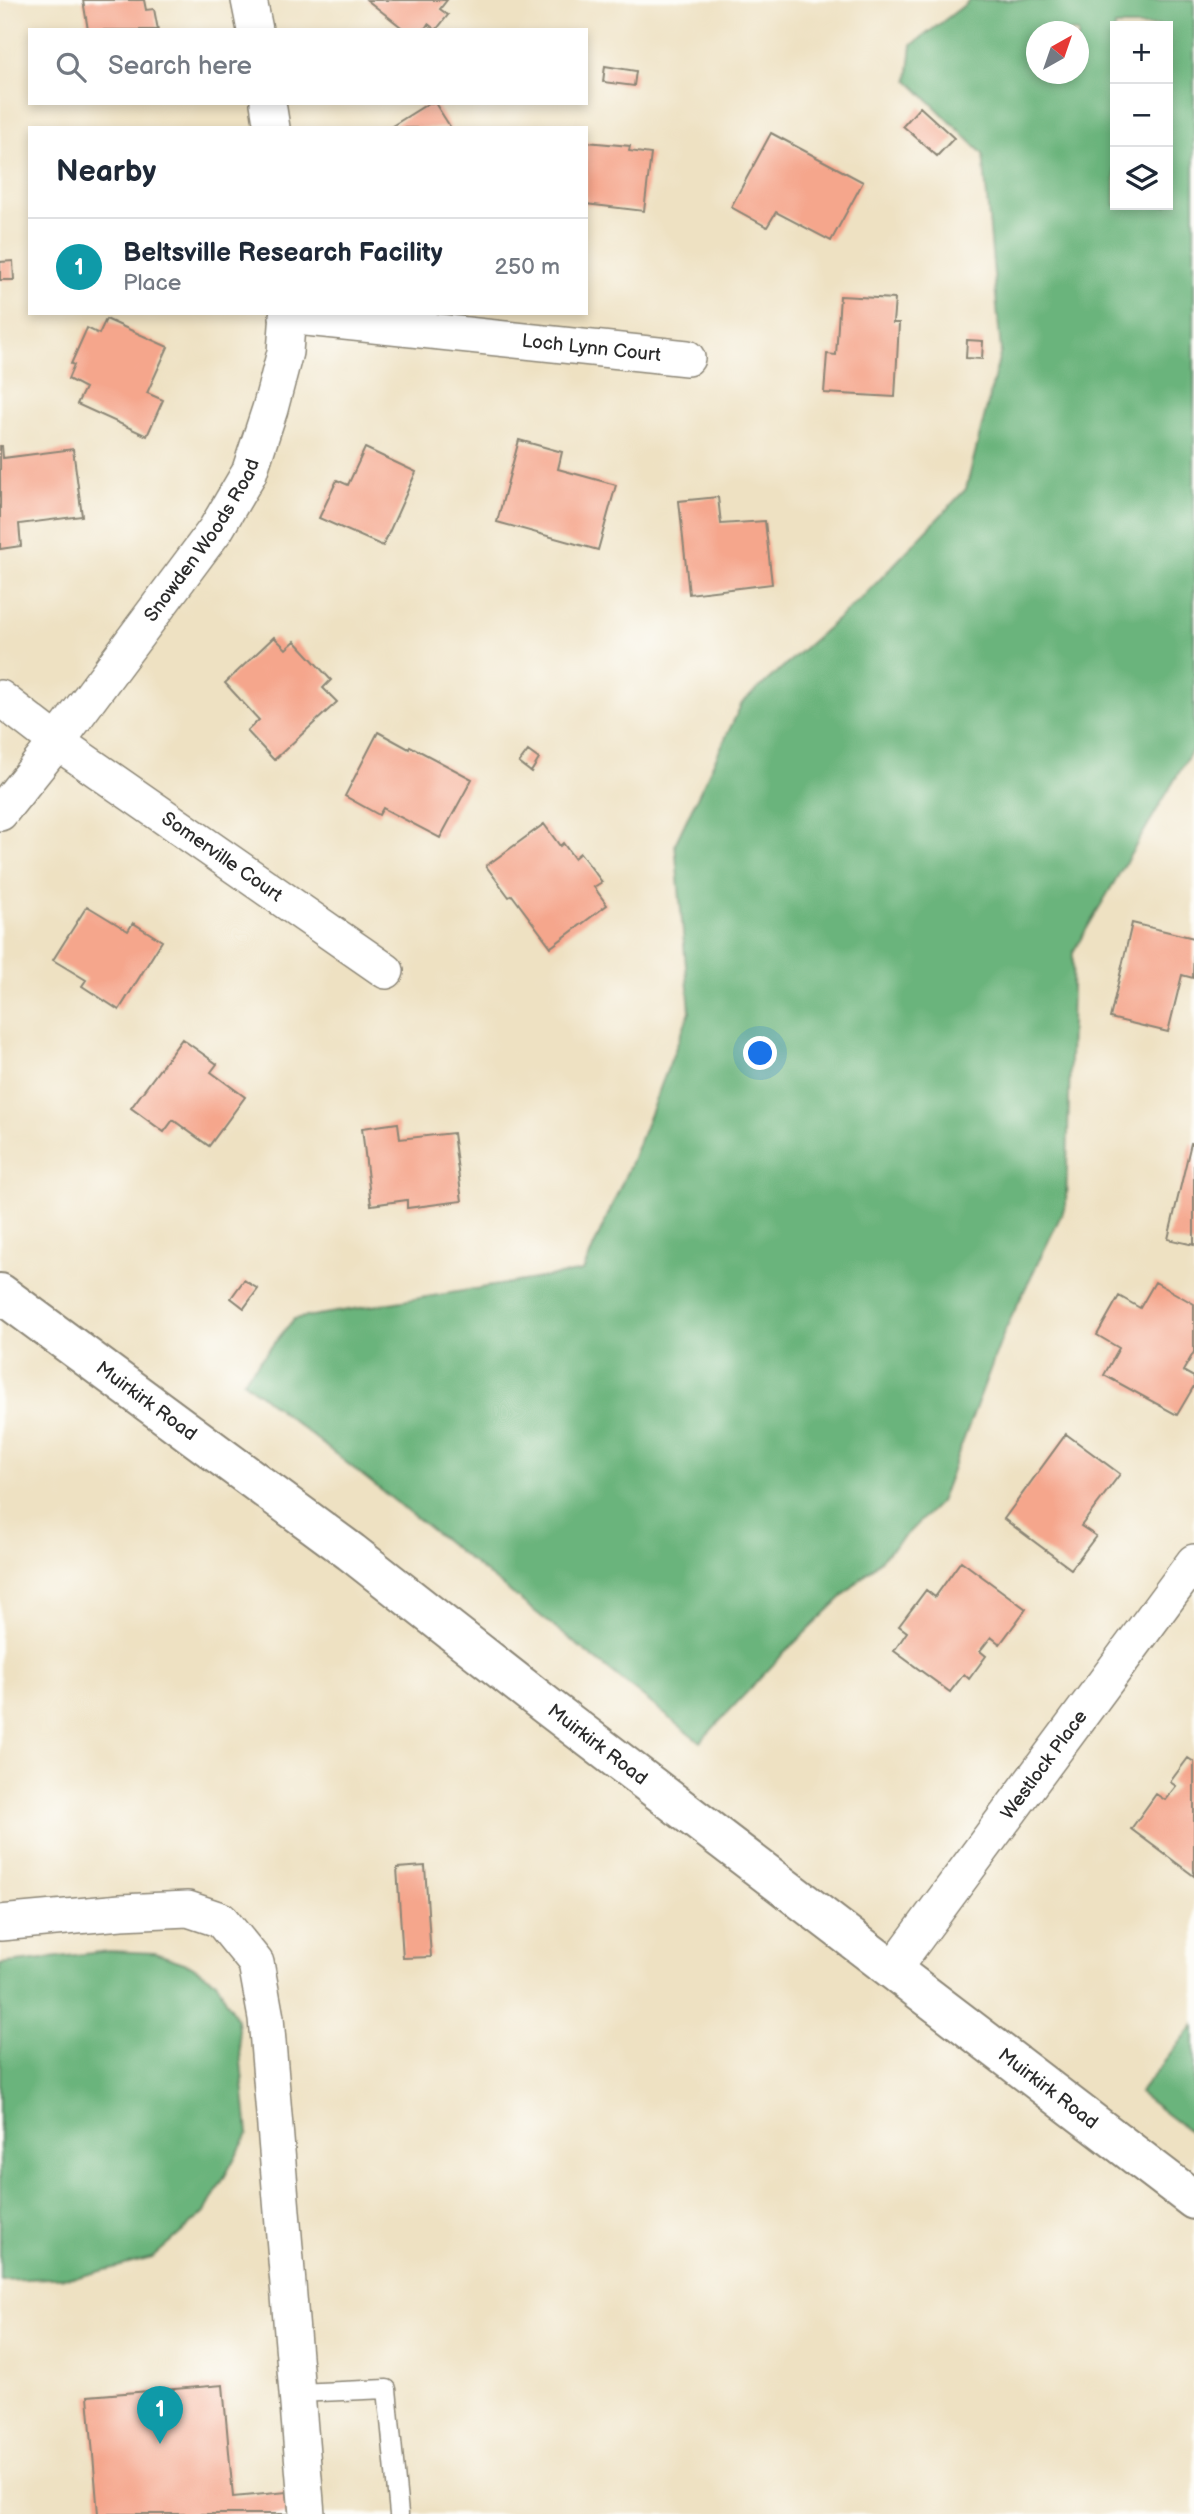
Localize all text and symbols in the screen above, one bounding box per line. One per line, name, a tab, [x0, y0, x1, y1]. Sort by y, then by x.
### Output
north arrow	[1026, 21, 1089, 84]
map controls	[1110, 21, 1173, 210]
button: +	[1110, 21, 1173, 84]
search box	[28, 28, 588, 105]
icon: search	[52, 48, 90, 86]
text: Search here	[108, 51, 252, 82]
button: −	[1110, 84, 1173, 147]
button: layers	[1110, 147, 1173, 210]
text: Nearby	[56, 154, 156, 190]
text: Beltsville Research Facility	[123, 238, 443, 269]
text: 1	[74, 253, 84, 281]
text: 250 m	[494, 253, 560, 281]
text: Place	[123, 269, 181, 297]
street label: Loch Lynn Court	[521, 329, 662, 367]
street label: Snowden Woods Road	[139, 456, 264, 626]
street label: Somerville Court	[157, 807, 287, 907]
your location	[743, 1036, 777, 1070]
street label: Muirkirk Road	[92, 1356, 201, 1446]
street label: Muirkirk Road	[543, 1699, 652, 1790]
street label: Westlock Place	[996, 1705, 1092, 1824]
street label: Muirkirk Road	[994, 2043, 1103, 2134]
pin: 1	[137, 2386, 183, 2444]

